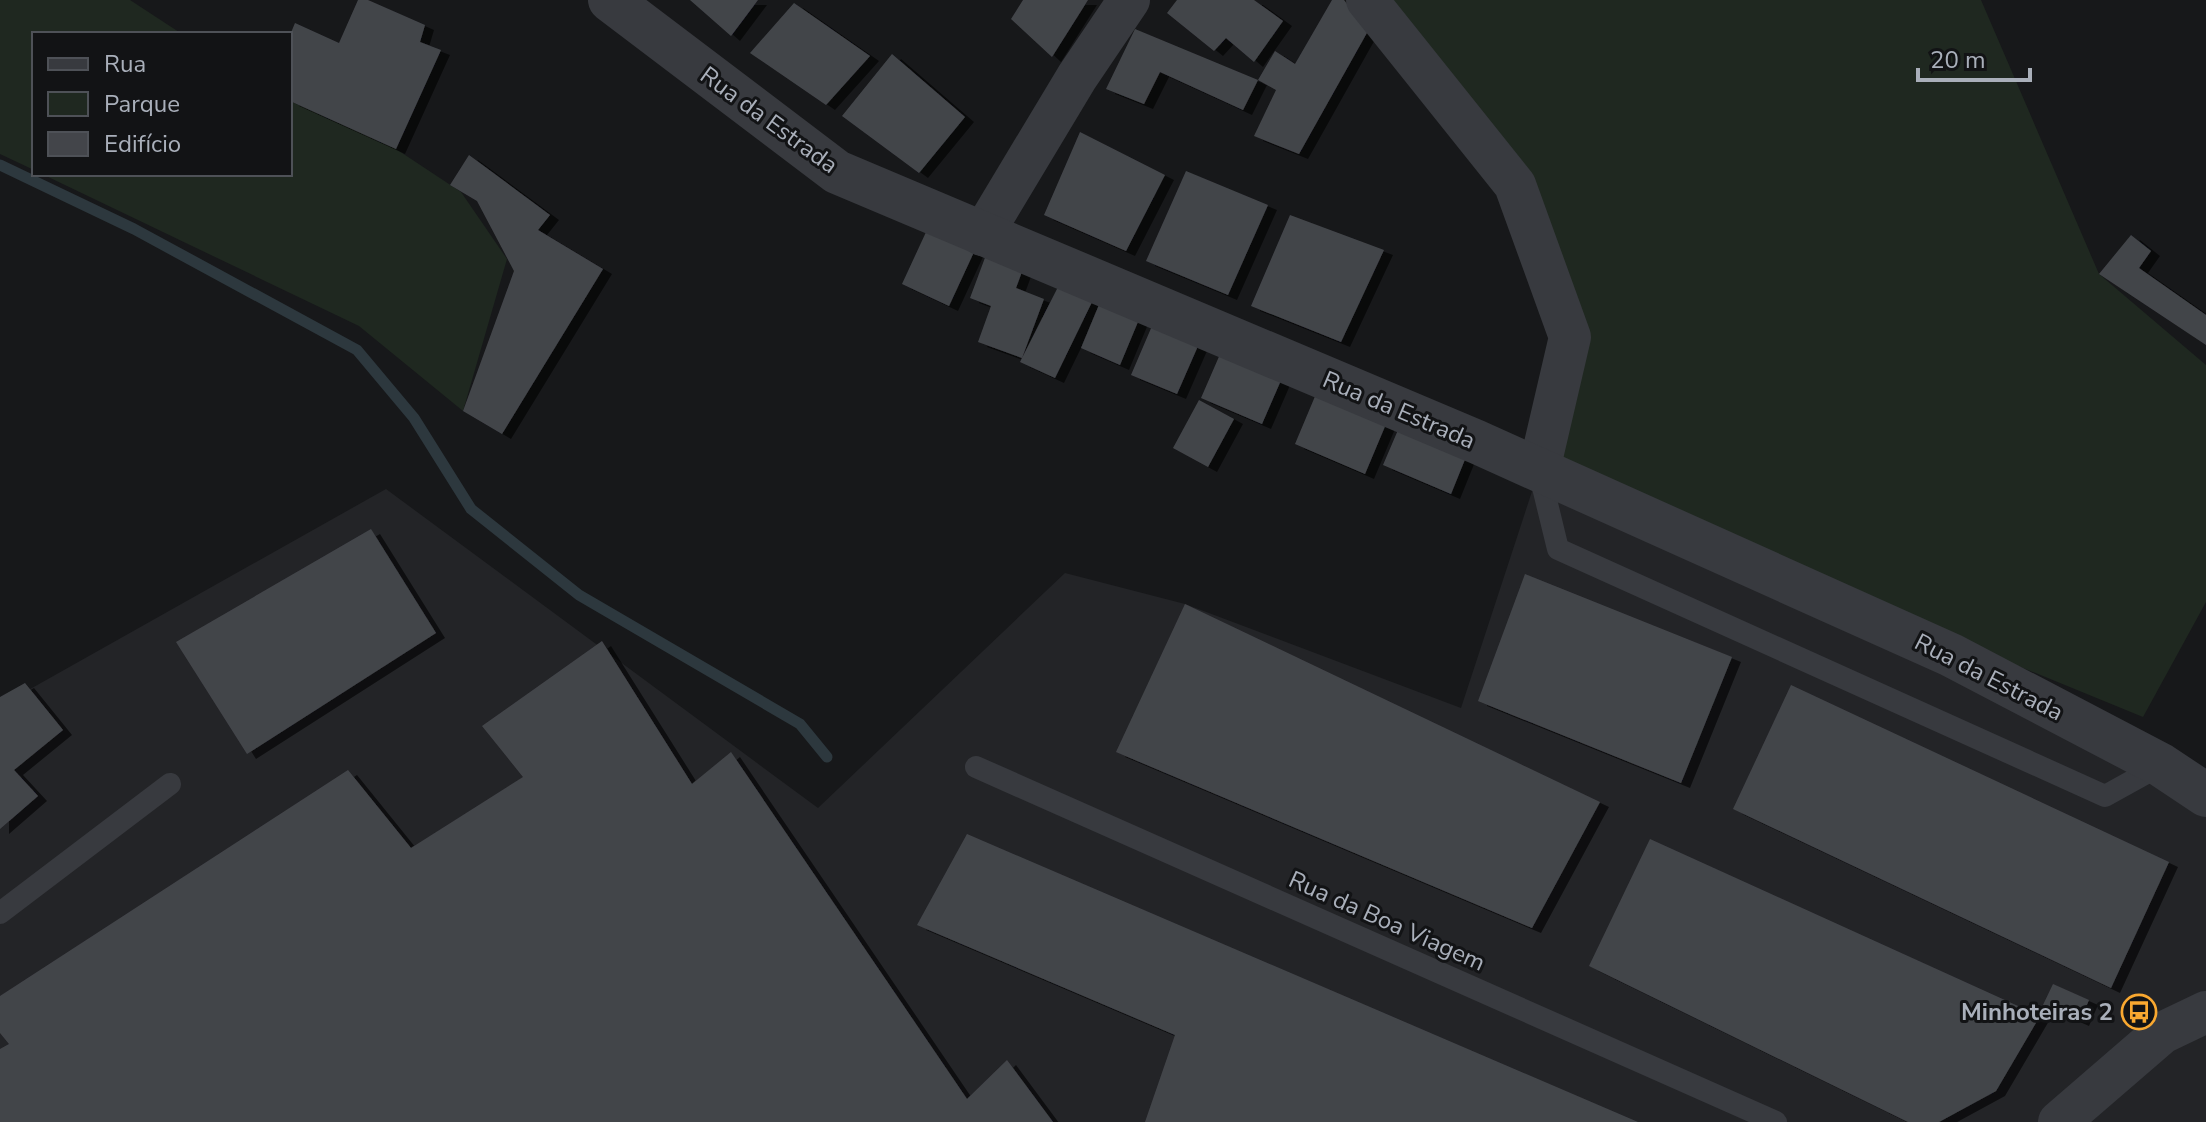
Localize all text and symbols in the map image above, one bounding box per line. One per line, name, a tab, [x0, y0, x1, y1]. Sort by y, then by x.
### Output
legend	[32, 32, 292, 176]
scale bar	[1918, 32, 2030, 82]
text: 20 m	[1930, 44, 1986, 76]
text: Rua	[104, 48, 146, 80]
street label: Rua da Estrada	[694, 59, 844, 181]
text: Parque	[104, 88, 180, 120]
text: Edifício	[104, 128, 181, 160]
street label: Rua da Estrada	[1318, 363, 1480, 457]
street label: Rua da Estrada	[1909, 626, 2069, 728]
street label: Rua da Boa Viagem	[1284, 863, 1490, 979]
bus stop icon: Minhoteiras 2	[2120, 993, 2158, 1031]
place label: Minhoteiras 2	[1961, 996, 2113, 1028]

